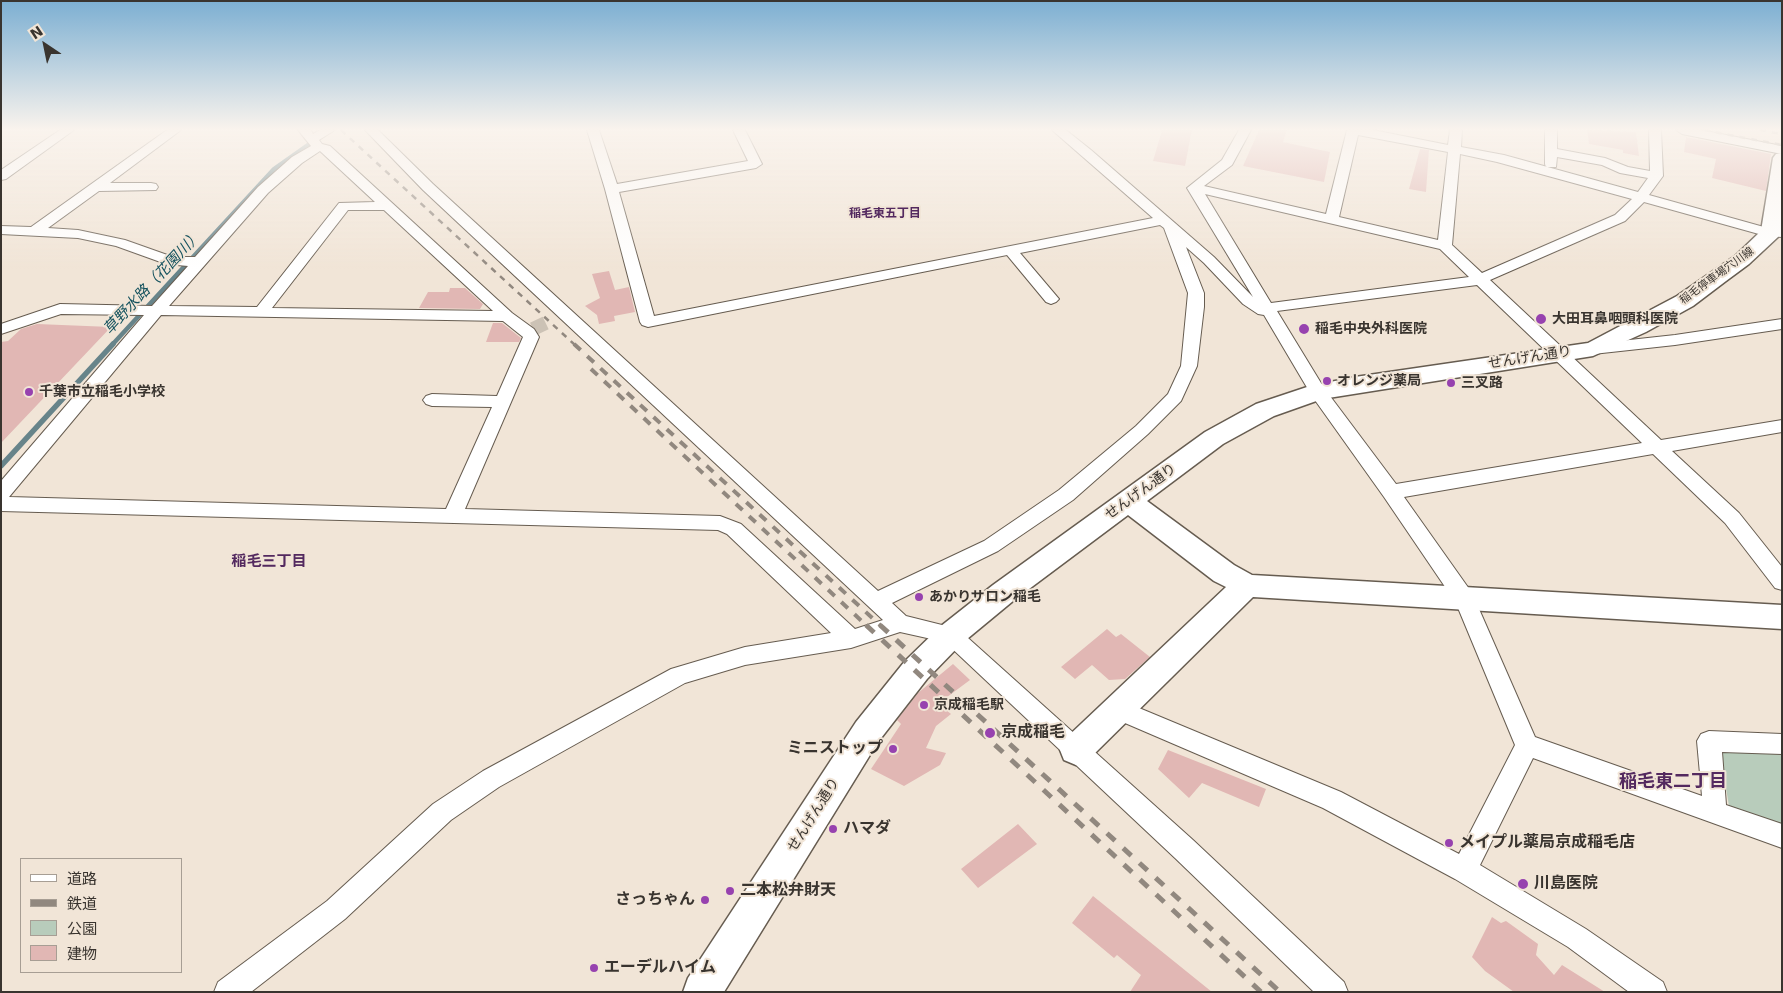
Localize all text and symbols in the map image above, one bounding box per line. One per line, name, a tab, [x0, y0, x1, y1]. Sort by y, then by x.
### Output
north arrow	[20, 20, 70, 70]
text: N	[27, 23, 46, 42]
district label: 稲毛東五丁目	[849, 207, 921, 221]
water label: 草野水路（花園川）	[100, 227, 206, 339]
street label: 稲毛停車場穴川線	[1678, 245, 1756, 307]
place label: 大田耳鼻咽頭科医院	[1552, 311, 1678, 327]
marker: 大田耳鼻咽頭科医院	[1534, 312, 1548, 326]
place label: 稲毛中央外科医院	[1315, 321, 1427, 337]
marker: 稲毛中央外科医院	[1297, 322, 1311, 336]
street label: せんげん通り	[1487, 343, 1573, 373]
place label: オレンジ薬局	[1337, 373, 1421, 389]
marker: オレンジ薬局	[1321, 375, 1333, 387]
place label: 三叉路	[1461, 375, 1503, 391]
marker: 三叉路	[1445, 377, 1457, 389]
place label: 千葉市立稲毛小学校	[39, 384, 165, 400]
marker: 千葉市立稲毛小学校	[23, 386, 35, 398]
street label: せんげん通り	[1102, 461, 1180, 523]
district label: 稲毛三丁目	[232, 553, 306, 571]
place label: あかりサロン稲毛	[929, 589, 1041, 605]
marker: あかりサロン稲毛	[913, 591, 925, 603]
place label: 京成稲毛駅	[934, 697, 1004, 713]
marker: 京成稲毛駅	[918, 699, 930, 711]
place label: 京成稲毛	[1001, 723, 1065, 743]
marker: 京成稲毛	[983, 726, 997, 740]
place label: ミニストップ	[787, 739, 883, 759]
marker: ミニストップ	[887, 743, 899, 755]
district label: 稲毛東二丁目	[1619, 771, 1727, 793]
street label: せんげん通り	[785, 775, 843, 855]
place label: ハマダ	[843, 819, 891, 839]
marker: ハマダ	[827, 823, 839, 835]
place label: メイプル薬局京成稲毛店	[1459, 833, 1635, 853]
marker: メイプル薬局京成稲毛店	[1443, 837, 1455, 849]
legend	[20, 858, 182, 973]
text: 道路	[67, 870, 97, 888]
place label: 川島医院	[1534, 874, 1598, 894]
marker: 川島医院	[1516, 877, 1530, 891]
place label: 二本松弁財天	[740, 881, 836, 901]
marker: 二本松弁財天	[724, 885, 736, 897]
place label: さっちゃん	[615, 890, 695, 910]
marker: さっちゃん	[699, 894, 711, 906]
text: 鉄道	[67, 895, 97, 913]
text: 公園	[67, 920, 97, 938]
text: 建物	[67, 945, 97, 963]
place label: エーデルハイム	[604, 958, 716, 978]
marker: エーデルハイム	[588, 962, 600, 974]

